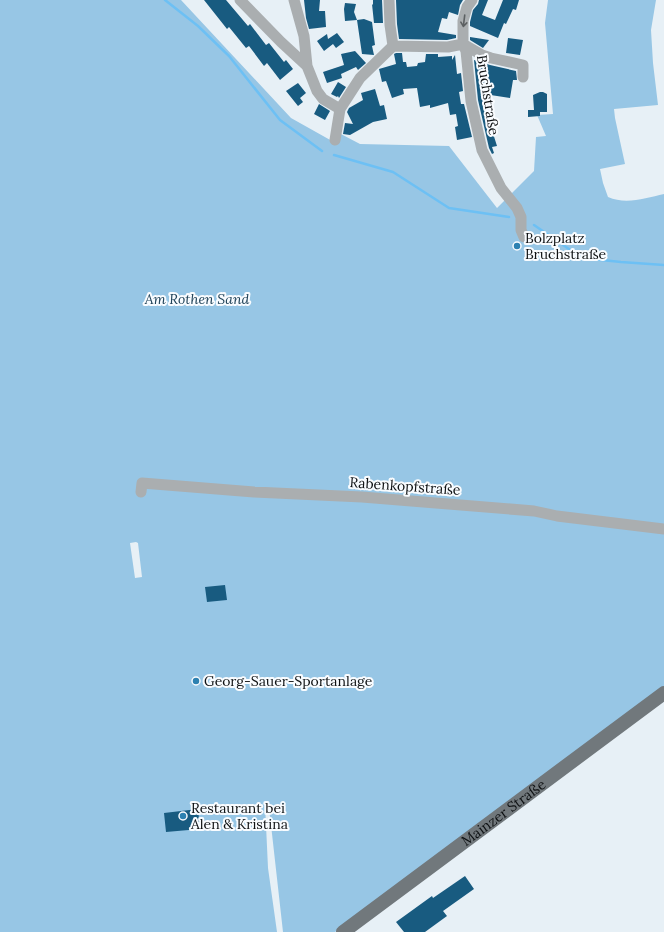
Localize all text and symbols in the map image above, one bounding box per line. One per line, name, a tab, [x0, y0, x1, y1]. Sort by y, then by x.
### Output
one-way arrow	[460, 14, 468, 27]
street label: Bruchstraße	[473, 54, 503, 137]
place label: Bolzplatz Bruchstraße	[525, 229, 606, 263]
marker: Bolzplatz Bruchstraße	[512, 241, 522, 251]
park label: Am Rothen Sand	[144, 290, 250, 308]
street label: Rabenkopfstraße	[349, 473, 461, 499]
place label: Georg-Sauer-Sportanlage	[204, 672, 373, 690]
marker: Georg-Sauer-Sportanlage	[191, 676, 201, 686]
street label: Mainzer Straße	[458, 775, 549, 850]
place label: Restaurant bei Alen & Kristina	[190, 799, 288, 833]
marker: Restaurant bei Alen & Kristina	[178, 811, 188, 821]

